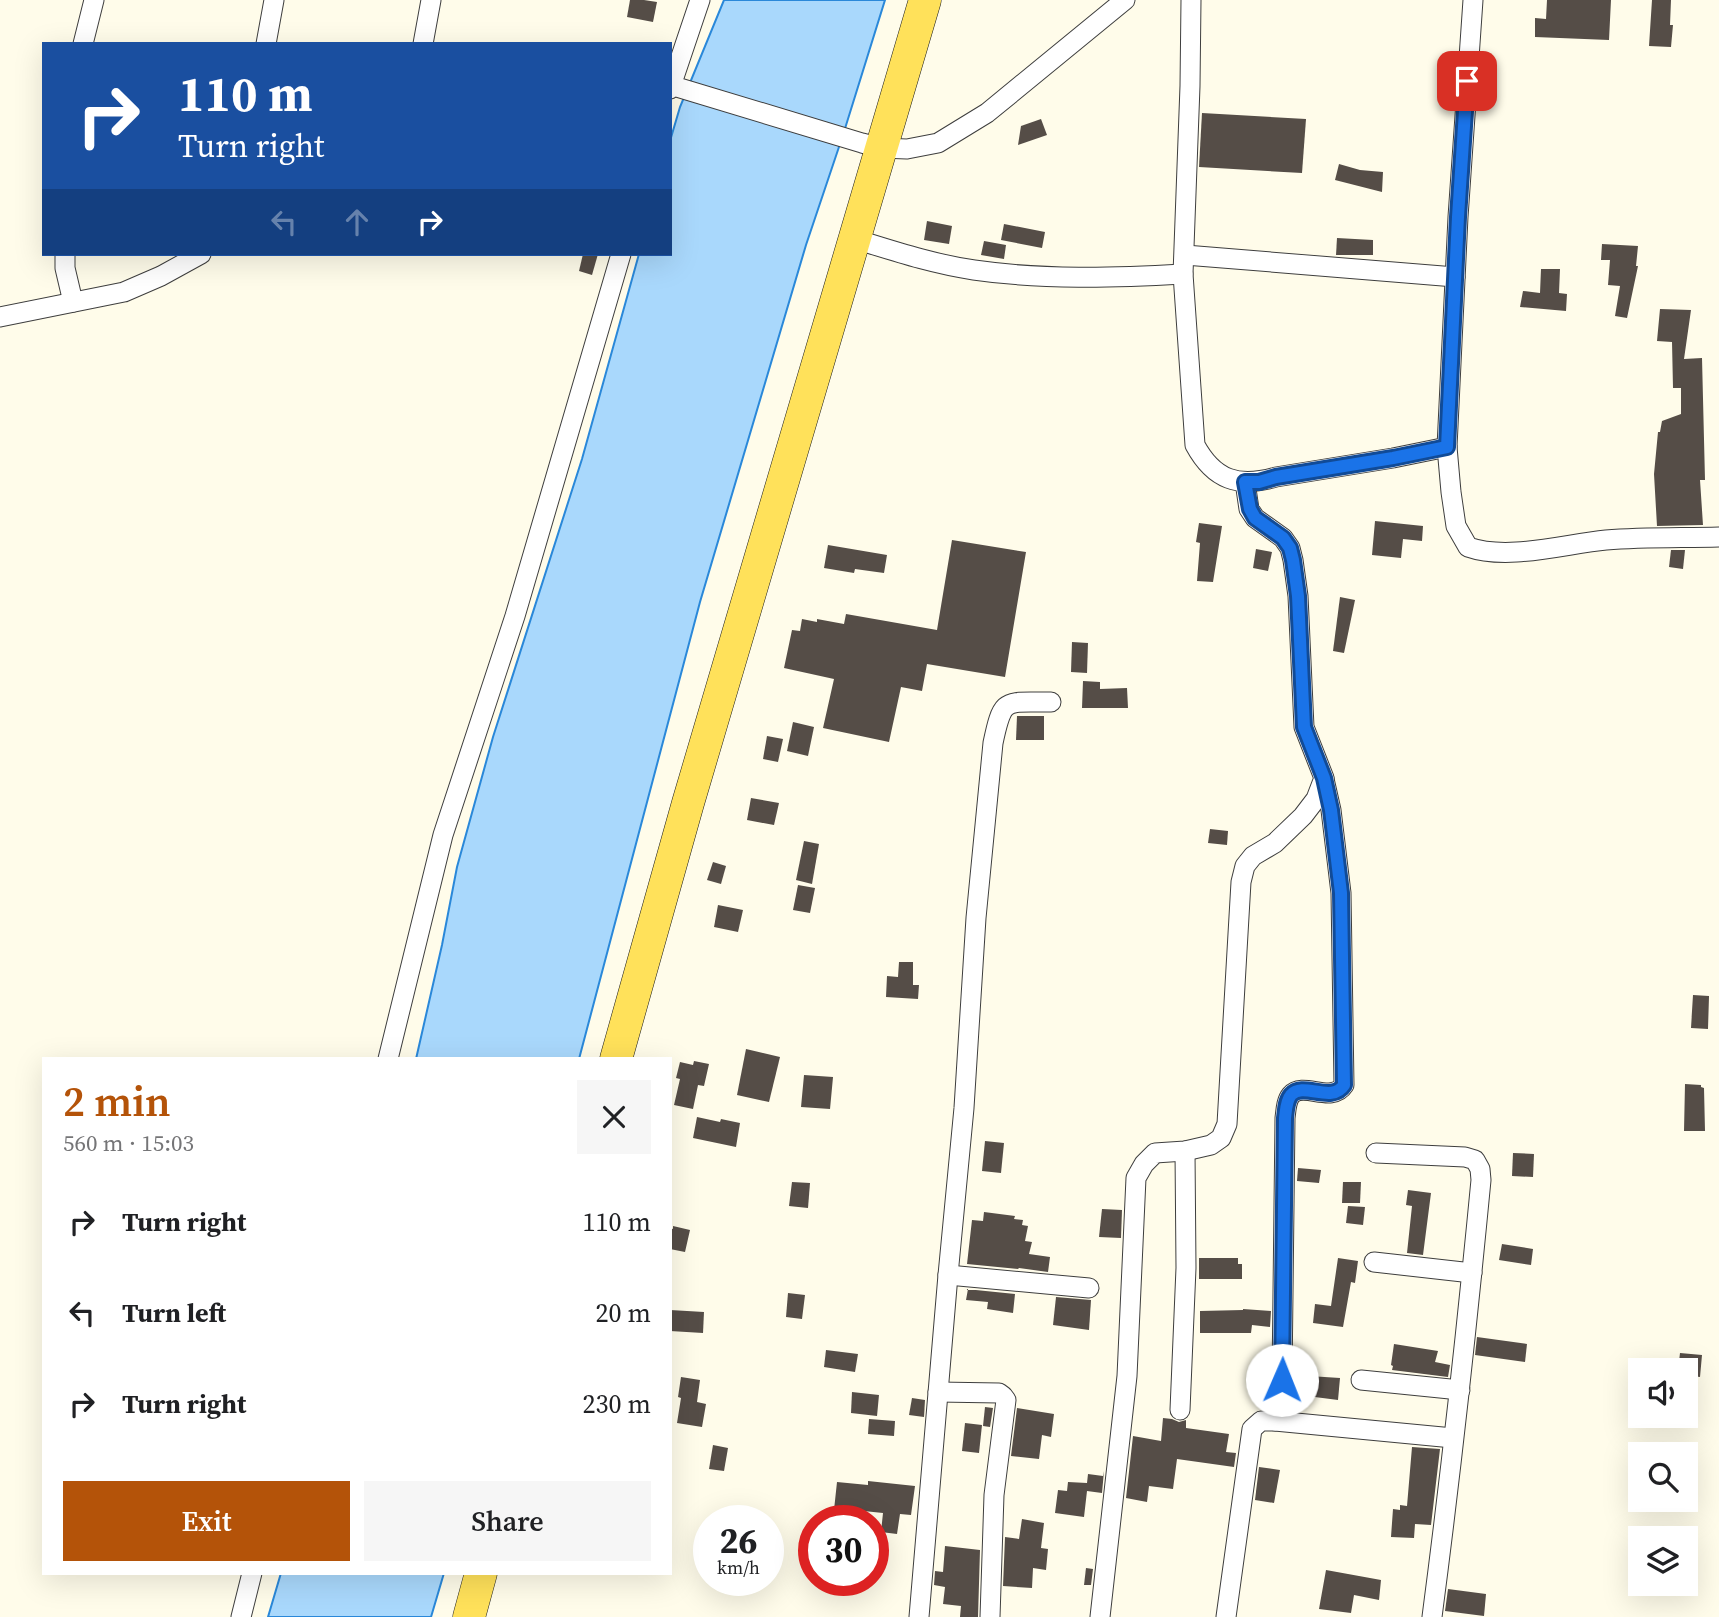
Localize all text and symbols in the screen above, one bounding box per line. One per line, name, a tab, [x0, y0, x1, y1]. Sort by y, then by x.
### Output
pin	[1437, 51, 1497, 111]
text: 110 m	[178, 60, 313, 127]
icon: arrive	[1448, 62, 1486, 100]
icon: right	[63, 70, 154, 161]
text: Turn right	[178, 124, 324, 168]
icon: left	[265, 203, 303, 241]
icon: ahead	[338, 203, 376, 241]
icon: right	[411, 203, 449, 241]
text: 2 min	[63, 1072, 171, 1130]
button: close	[577, 1080, 651, 1154]
text: 560 m · 15:03	[63, 1127, 194, 1159]
icon: right	[63, 1203, 101, 1241]
text: Turn right	[122, 1204, 246, 1240]
text: 110 m	[583, 1204, 651, 1240]
icon: left	[63, 1294, 101, 1332]
text: Turn left	[122, 1295, 226, 1331]
text: 20 m	[596, 1295, 651, 1331]
position arrow	[1245, 1343, 1319, 1417]
map controls	[1628, 1358, 1698, 1596]
button: sound	[1628, 1358, 1698, 1428]
icon: right	[63, 1385, 101, 1423]
text: Turn right	[122, 1386, 246, 1422]
text: 230 m	[583, 1386, 651, 1422]
button: search	[1628, 1442, 1698, 1512]
button: Exit	[63, 1481, 350, 1561]
button: Share	[364, 1481, 651, 1561]
speed limit sign: 30	[798, 1505, 889, 1596]
text: 26	[720, 1517, 757, 1565]
button: layers	[1628, 1526, 1698, 1596]
text: km/h	[717, 1555, 760, 1580]

